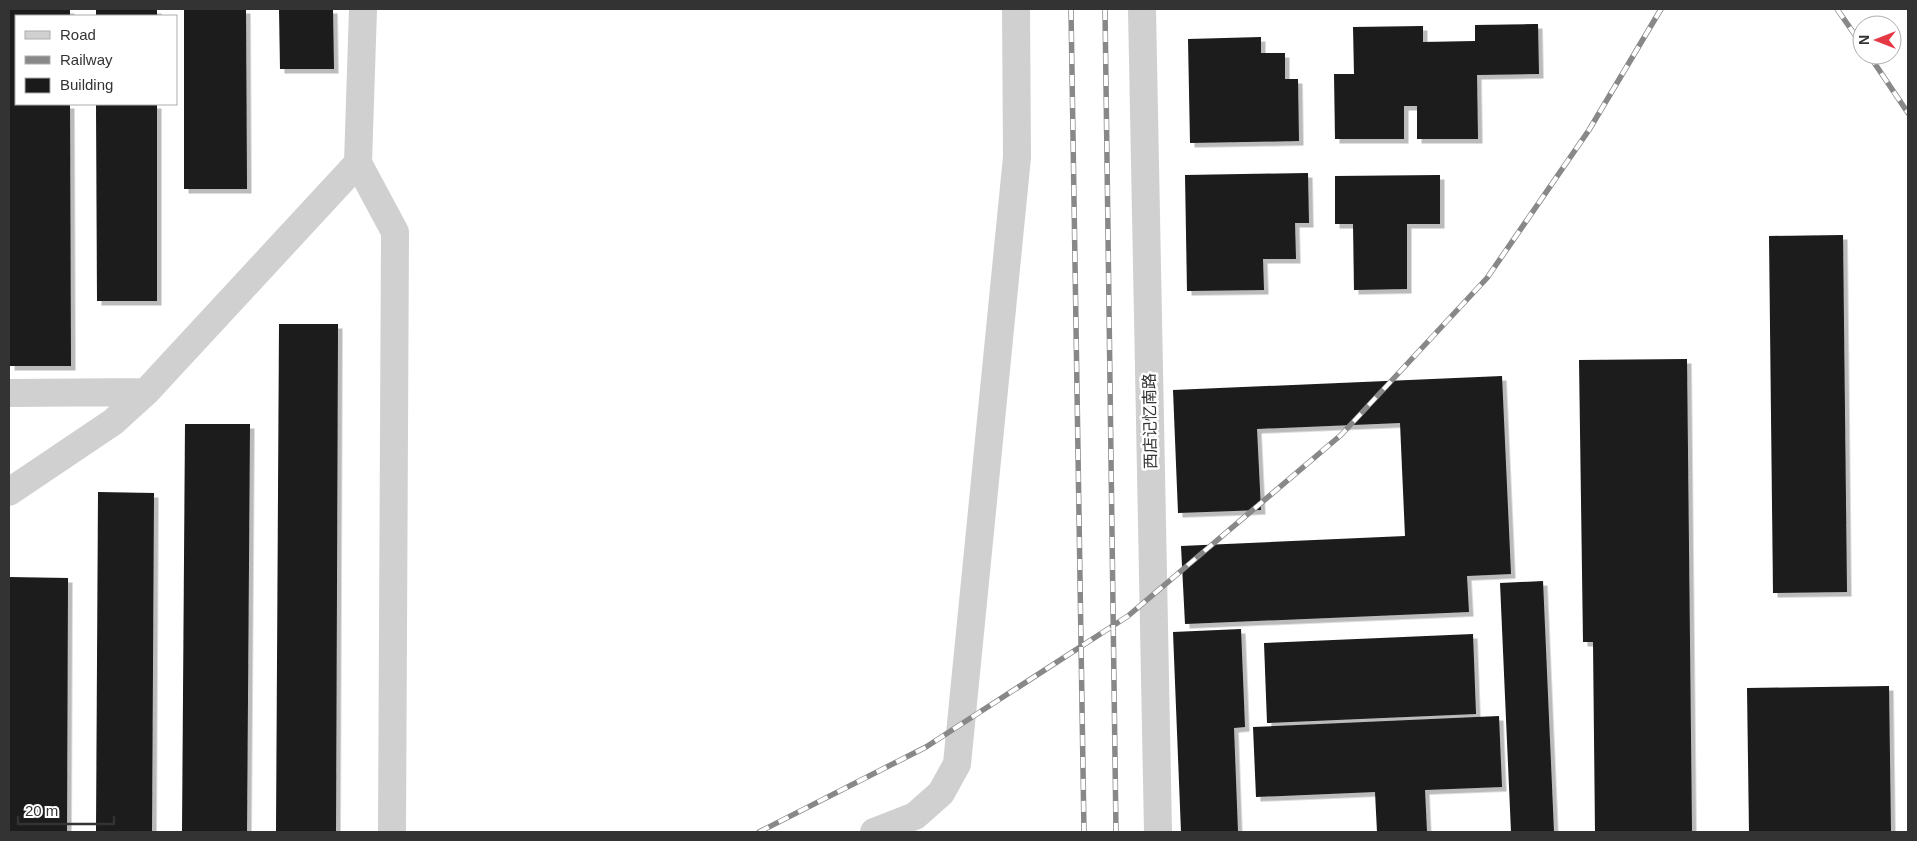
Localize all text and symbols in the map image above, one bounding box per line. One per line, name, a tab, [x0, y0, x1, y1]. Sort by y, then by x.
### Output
legend	[15, 15, 178, 105]
north arrow	[1852, 15, 1902, 65]
text: Road	[60, 26, 96, 43]
text: N	[1856, 35, 1872, 45]
text: Railway	[60, 51, 113, 68]
text: Building	[60, 76, 113, 93]
street label: 西店记忆南路	[1141, 373, 1159, 469]
scale bar	[18, 794, 114, 826]
text: 20 m	[25, 802, 58, 819]

